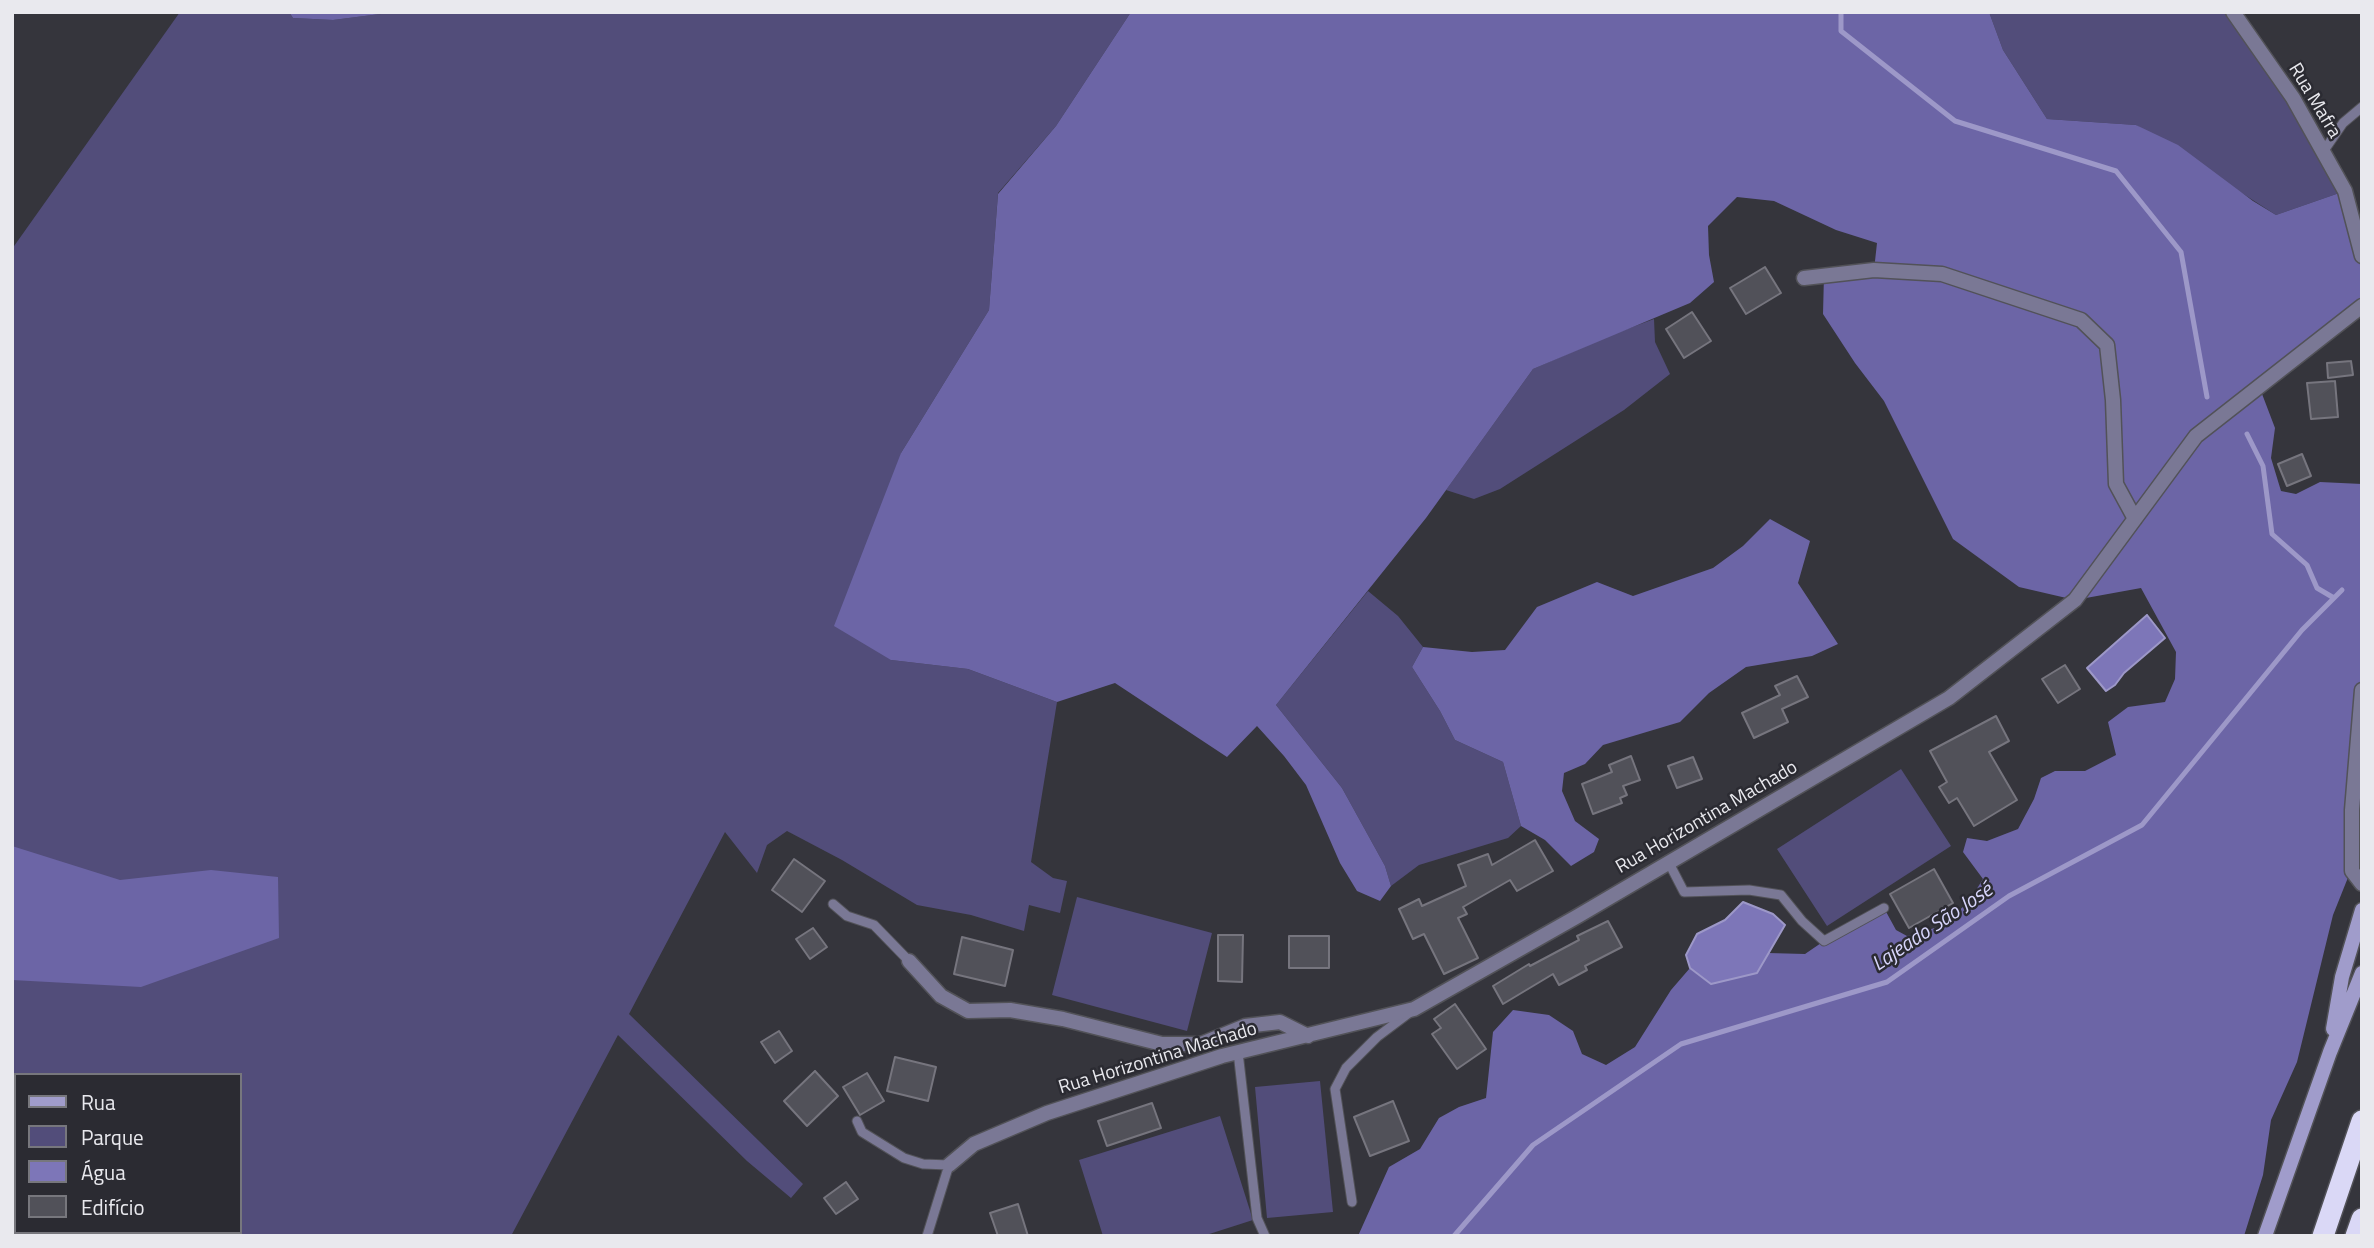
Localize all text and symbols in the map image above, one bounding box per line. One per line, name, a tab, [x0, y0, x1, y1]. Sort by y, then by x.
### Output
street label: Rua Mafra	[2283, 59, 2345, 143]
street label: Rua Horizontina Machado	[1612, 757, 1802, 879]
water label: Lajeado São José	[1868, 878, 1998, 978]
street label: Rua Horizontina Machado	[1056, 1018, 1260, 1100]
legend	[14, 1073, 242, 1234]
text: Rua	[81, 1086, 116, 1118]
text: Parque	[81, 1121, 144, 1153]
text: Água	[81, 1156, 126, 1188]
text: Edifício	[81, 1191, 145, 1223]

